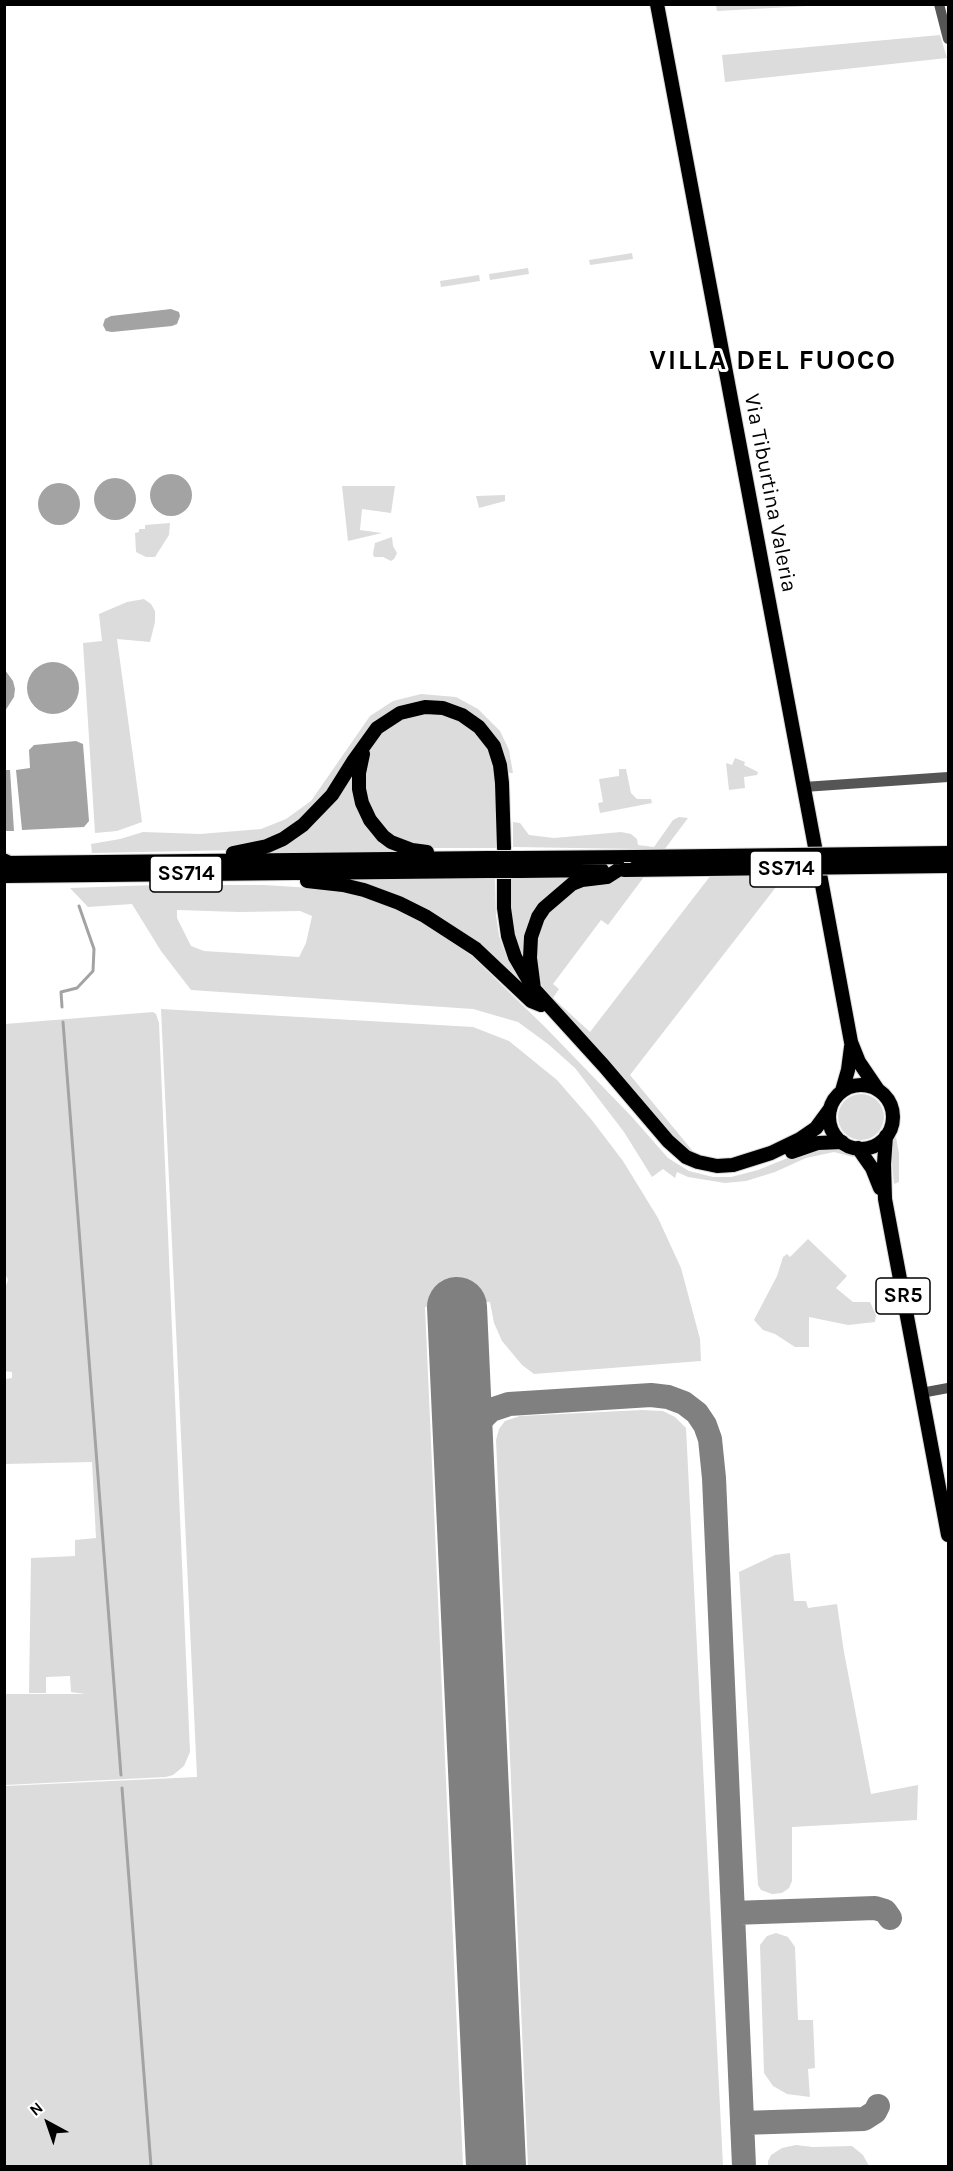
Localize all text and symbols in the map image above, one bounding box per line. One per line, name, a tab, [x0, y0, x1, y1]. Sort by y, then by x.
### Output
district label: VILLA DEL FUOCO	[649, 344, 897, 378]
street label: Via Tiburtina Valeria	[738, 392, 802, 594]
road number: SS714	[750, 851, 822, 887]
road number: SS714	[150, 856, 222, 892]
road number: SR5	[876, 1278, 930, 1314]
north arrow	[18, 2093, 78, 2153]
text: N	[26, 2098, 47, 2120]

